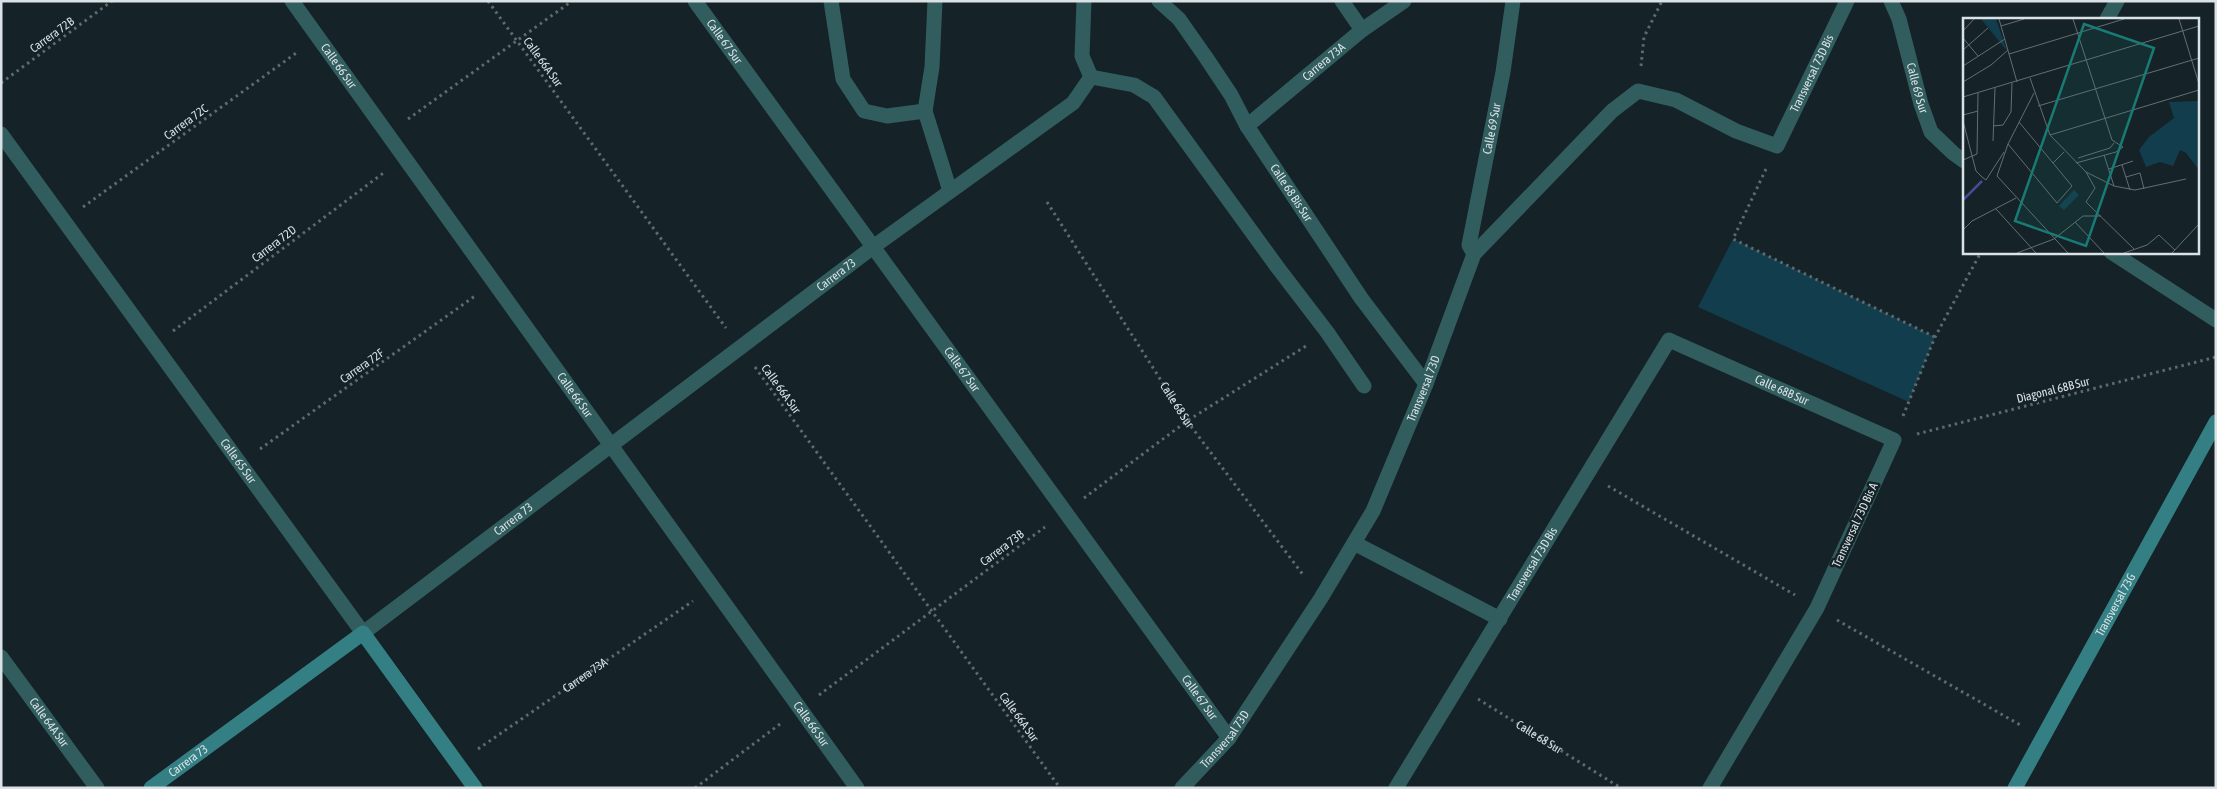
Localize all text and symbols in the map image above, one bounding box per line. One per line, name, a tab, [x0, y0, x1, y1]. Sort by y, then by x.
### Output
street label: Carrera 72B	[27, 14, 77, 56]
street label: Calle 67 Sur	[704, 16, 745, 67]
inset map	[1963, 18, 2200, 254]
street label: Transversal 73D Bis	[1787, 32, 1837, 115]
street label: Calle 66A Sur	[520, 35, 566, 90]
street label: Carrera 73A	[1300, 40, 1348, 84]
street label: Calle 66 Sur	[318, 41, 360, 91]
street label: Calle 69 Sur	[1904, 61, 1931, 116]
street label: Carrera 72C	[161, 101, 211, 143]
street label: Calle 69 Sur	[1480, 101, 1504, 155]
street label: Calle 68 Bis Sur	[1267, 161, 1316, 225]
street label: Carrera 72D	[249, 223, 299, 265]
street label: Carrera 73	[814, 256, 859, 294]
street label: Calle 67 Sur	[941, 344, 983, 395]
street label: Carrera 72F	[337, 346, 387, 386]
street label: Transversal 73D	[1404, 353, 1443, 424]
street label: Calle 66A Sur	[758, 362, 804, 417]
street label: Calle 66 Sur	[554, 370, 596, 420]
street label: Calle 68B Sur	[1753, 372, 1811, 408]
street label: Diagonal 68B Sur	[2015, 374, 2091, 406]
street label: Calle 68 Sur	[1157, 380, 1197, 431]
street label: Calle 65 Sur	[217, 436, 259, 486]
street label: Transversal 73D Bis A	[1829, 480, 1881, 570]
street label: Carrera 73	[491, 500, 536, 539]
street label: Transversal 73D Bis	[1504, 525, 1560, 604]
street label: Carrera 73B	[977, 527, 1027, 569]
street label: Transversal 73G	[2093, 571, 2139, 639]
street label: Carrera 73A	[560, 655, 610, 696]
street label: Calle 67 Sur	[1179, 672, 1221, 723]
street label: Calle 66A Sur	[996, 690, 1042, 745]
street label: Calle 64A Sur	[26, 695, 72, 750]
street label: Calle 66 Sur	[790, 699, 832, 749]
street label: Transversal 73D	[1197, 708, 1252, 771]
street label: Calle 68 Sur	[1513, 717, 1565, 757]
street label: Carrera 73	[166, 742, 211, 780]

